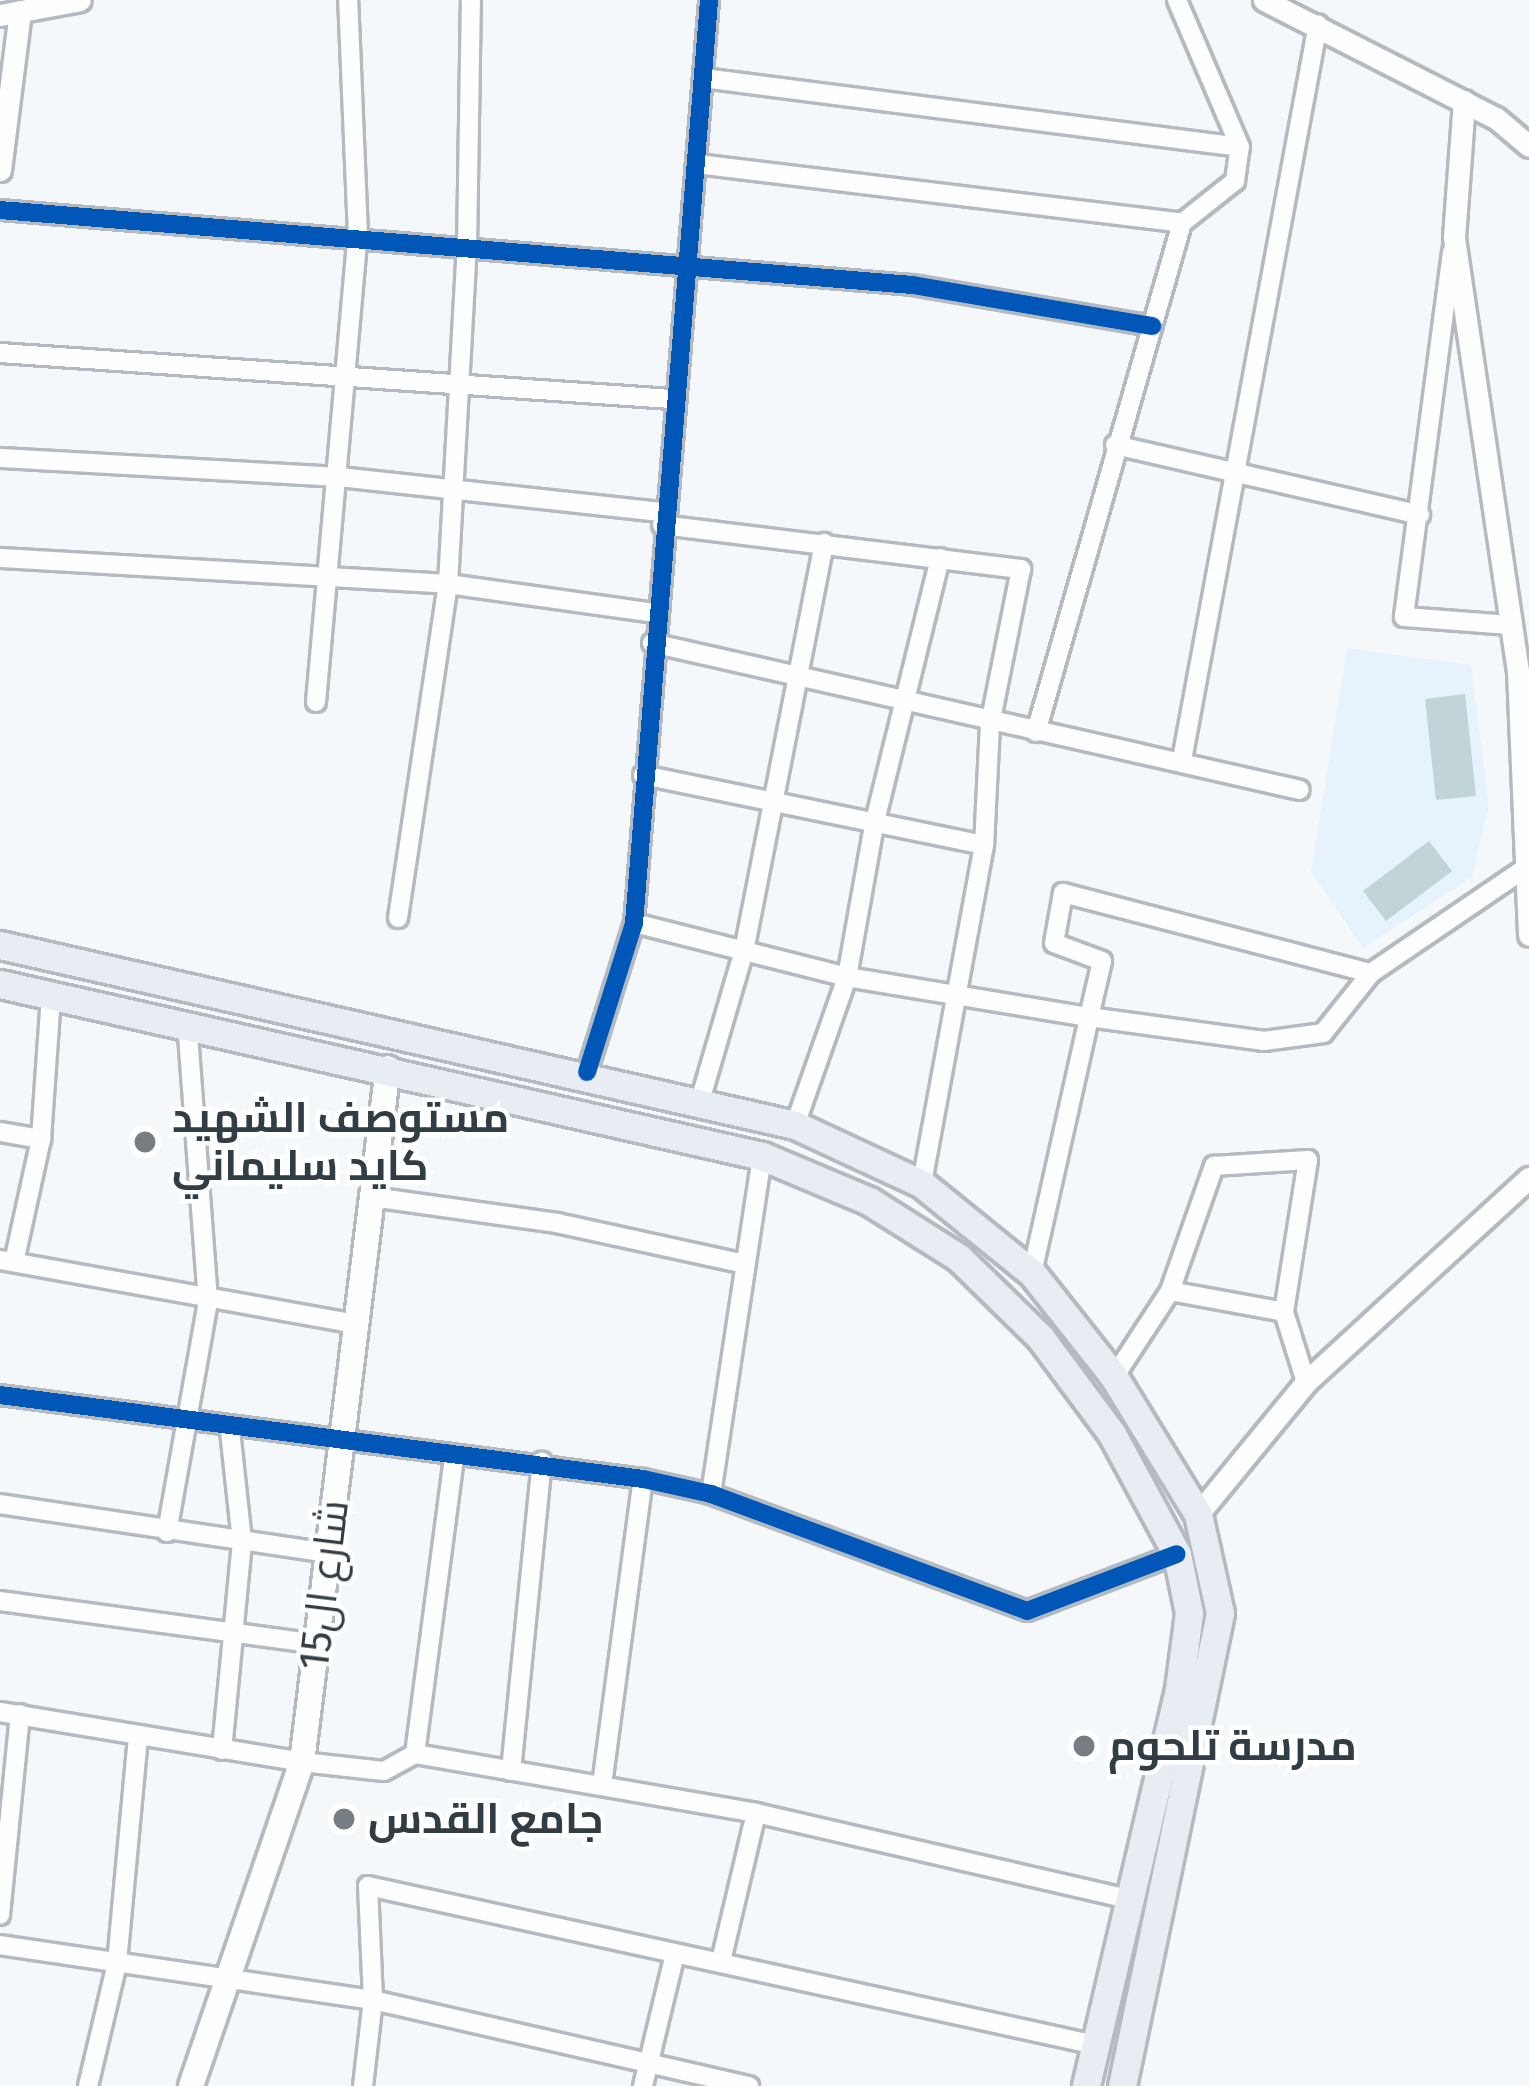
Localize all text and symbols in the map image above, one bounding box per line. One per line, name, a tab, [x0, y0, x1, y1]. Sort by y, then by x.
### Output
place label: مستوصف الشهيد كايد سليماني	[172, 1093, 509, 1192]
marker: مستوصف الشهيد كايد سليماني	[129, 1126, 161, 1158]
street label: شارع ال15	[289, 1497, 359, 1673]
place label: مدرسة تلحوم	[1108, 1721, 1357, 1771]
marker: مدرسة تلحوم	[1071, 1733, 1097, 1759]
place label: جامع القدس	[368, 1794, 603, 1844]
marker: جامع القدس	[331, 1806, 357, 1832]

